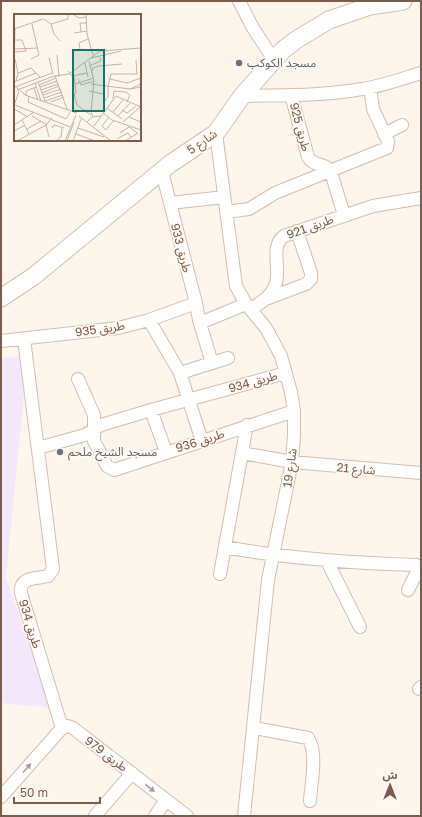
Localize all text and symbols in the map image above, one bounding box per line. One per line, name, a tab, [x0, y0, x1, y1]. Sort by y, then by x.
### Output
inset map	[14, 14, 141, 141]
place label: مسجد الكوكب	[247, 55, 316, 70]
marker: مسجد الكوكب	[234, 58, 244, 68]
street label: طريق 925	[286, 101, 314, 153]
street label: شارع 5	[184, 126, 221, 159]
street label: طريق 921	[284, 211, 336, 243]
street label: طريق 933	[167, 222, 195, 274]
street label: طريق 935	[74, 318, 126, 340]
street label: طريق 934	[227, 367, 279, 397]
street label: طريق 936	[174, 426, 226, 456]
place label: مسجد الشيخ ملحم	[68, 444, 157, 461]
marker: مسجد الشيخ ملحم	[55, 447, 65, 457]
street label: شارع 19	[279, 447, 302, 489]
street label: شارع 21	[336, 459, 376, 480]
street label: طريق 934	[15, 598, 45, 650]
street label: طريق 979	[81, 733, 131, 775]
one-way arrow	[22, 762, 31, 773]
north arrow	[370, 765, 410, 805]
text: ش	[382, 768, 398, 782]
scale bar	[14, 779, 100, 805]
one-way arrow	[145, 783, 156, 792]
text: 50 m	[20, 785, 48, 800]

